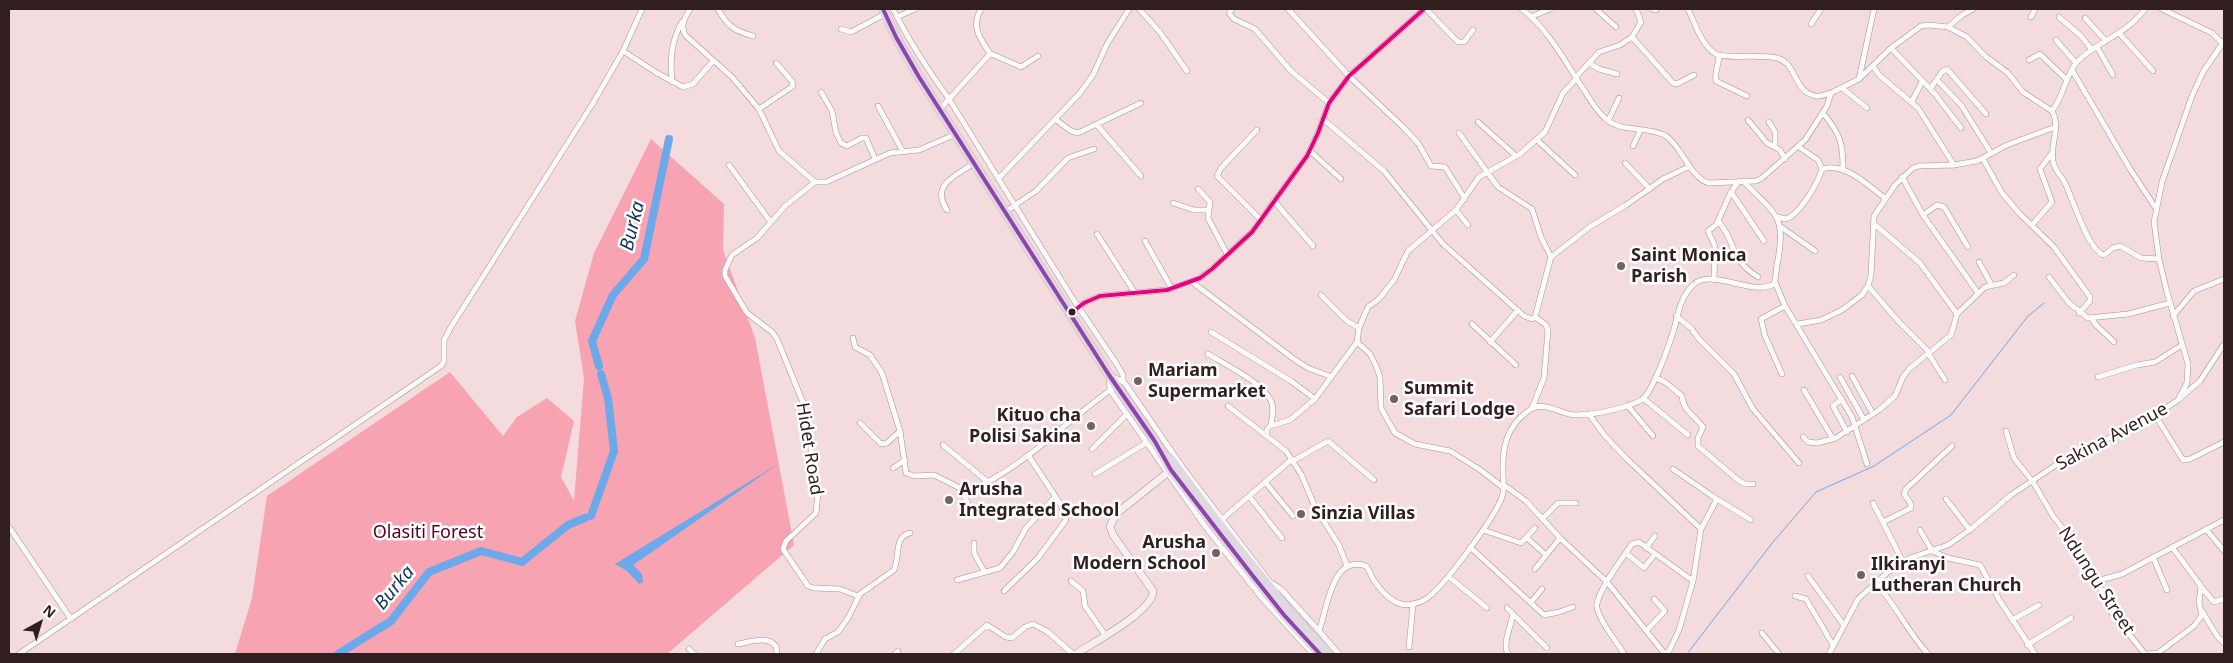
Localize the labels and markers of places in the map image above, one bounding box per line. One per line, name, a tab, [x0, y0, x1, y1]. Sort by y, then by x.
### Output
place label: Saint Monica Parish	[1631, 245, 1747, 288]
marker: Saint Monica Parish	[1615, 260, 1627, 272]
unlabelled marker	[1067, 307, 1077, 317]
place label: Mariam Supermarket	[1148, 360, 1266, 402]
marker: Mariam Supermarket	[1132, 375, 1144, 387]
place label: Summit Safari Lodge	[1404, 378, 1515, 420]
marker: Summit Safari Lodge	[1388, 393, 1400, 405]
place label: Kituo cha Polisi Sakina	[969, 405, 1081, 448]
marker: Kituo cha Polisi Sakina	[1085, 420, 1097, 432]
place label: Arusha Integrated School	[959, 479, 1119, 522]
marker: Arusha Integrated School	[943, 494, 955, 506]
place label: Sinzia Villas	[1311, 503, 1415, 525]
marker: Sinzia Villas	[1295, 508, 1307, 520]
place label: Arusha Modern School	[1072, 532, 1206, 574]
marker: Arusha Modern School	[1210, 547, 1222, 559]
place label: Ilkiranyi Lutheran Church	[1871, 554, 2021, 596]
marker: Ilkiranyi Lutheran Church	[1855, 569, 1867, 581]

